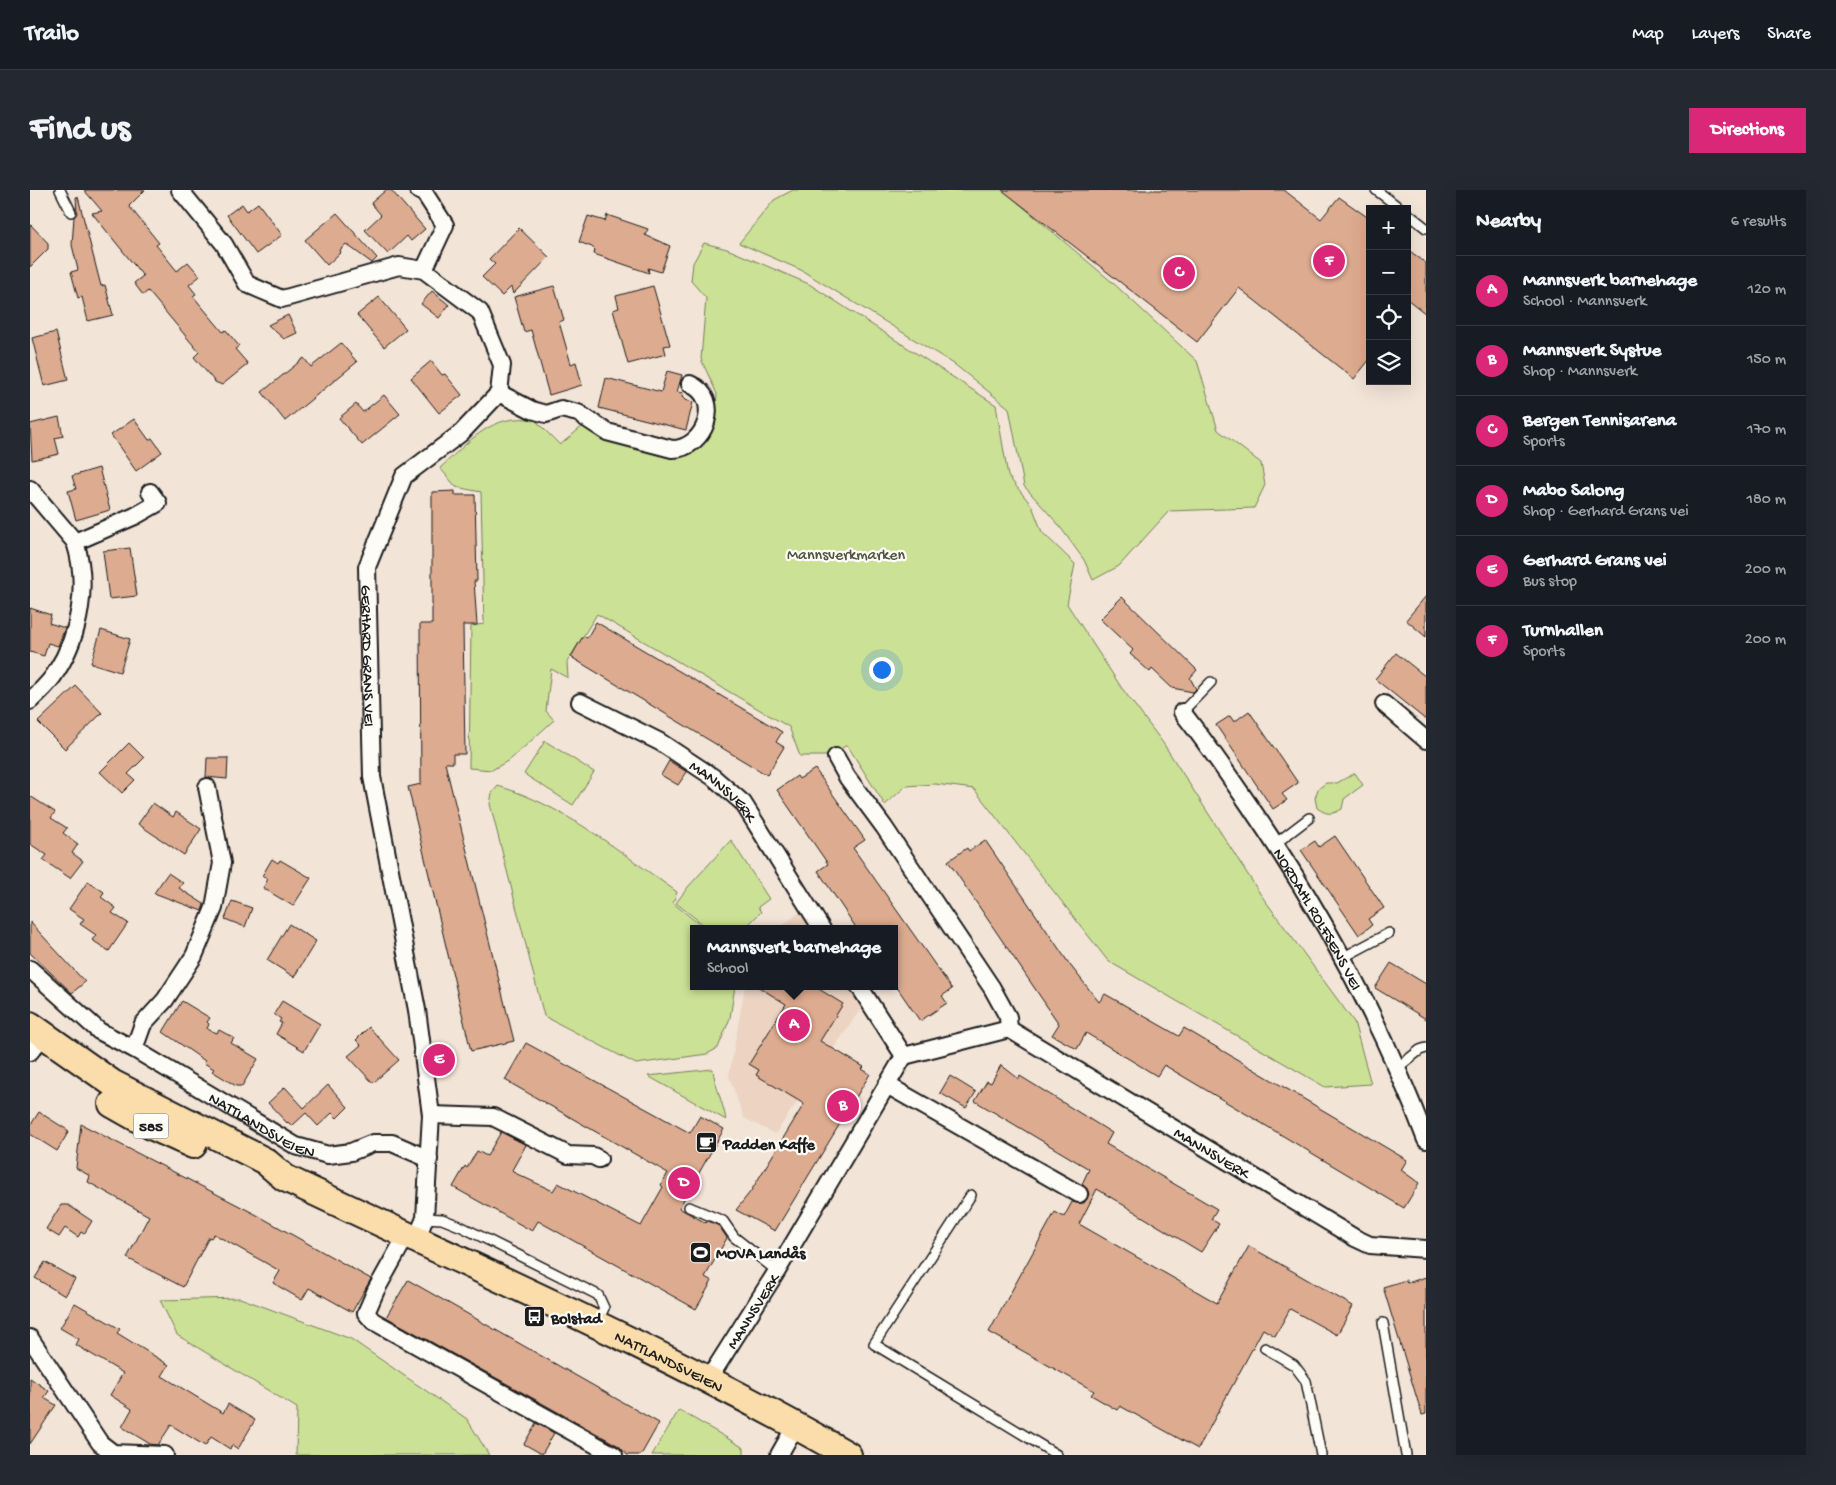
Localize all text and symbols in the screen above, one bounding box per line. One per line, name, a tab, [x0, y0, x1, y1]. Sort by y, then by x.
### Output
text: Trailo	[25, 20, 79, 49]
text: Map	[1632, 24, 1664, 45]
text: Layers	[1692, 24, 1739, 45]
text: Share	[1767, 24, 1811, 45]
button: Directions	[1689, 108, 1806, 153]
text: Find us	[30, 110, 130, 151]
map controls	[1366, 205, 1411, 385]
button: +	[1366, 205, 1411, 250]
text: Nearby	[1476, 210, 1541, 235]
text: 6 results	[1731, 213, 1786, 232]
pin: F	[1313, 242, 1345, 280]
button: −	[1366, 250, 1411, 295]
pin: C	[1163, 254, 1195, 292]
text: Mannsverk barnehage	[1523, 270, 1697, 293]
text: A	[1487, 281, 1497, 300]
text: 120 m	[1747, 281, 1786, 300]
text: School · Mannsverk	[1523, 293, 1646, 312]
button: locate	[1366, 295, 1411, 340]
button: layers	[1366, 340, 1411, 385]
text: Mannsverk Systue	[1523, 340, 1661, 363]
text: B	[1488, 351, 1496, 370]
text: 150 m	[1747, 351, 1786, 370]
text: Shop · Mannsverk	[1523, 363, 1637, 382]
text: Bergen Tennisarena	[1523, 410, 1676, 433]
text: C	[1488, 421, 1496, 440]
text: 170 m	[1747, 421, 1786, 440]
text: Sports	[1523, 433, 1565, 452]
text: Mabo Salong	[1523, 480, 1624, 503]
text: D	[1487, 491, 1497, 510]
text: 180 m	[1747, 491, 1786, 510]
text: Shop · Gerhard Grans vei	[1523, 503, 1689, 522]
park label: Mannsverkmarken	[787, 547, 905, 566]
text: Gerhard Grans vei	[1523, 550, 1667, 573]
text: E	[1487, 561, 1497, 580]
text: 200 m	[1745, 561, 1786, 580]
text: Bus stop	[1523, 573, 1577, 592]
street label: GERHARD GRANS VEI	[354, 585, 377, 727]
text: Turnhallen	[1523, 620, 1603, 643]
text: F	[1488, 631, 1496, 650]
text: 200 m	[1745, 631, 1786, 650]
text: Sports	[1523, 643, 1565, 662]
your location	[869, 657, 895, 683]
street label: MANNSVERK	[685, 758, 760, 829]
street label: NORDAHL ROLFSENS VEI	[1267, 846, 1364, 994]
popup	[690, 925, 898, 990]
text: Mannsverk barnehage	[707, 937, 881, 960]
text: School	[707, 960, 749, 979]
pin: A	[778, 1006, 810, 1044]
pin: E	[423, 1041, 455, 1079]
pin: B	[827, 1087, 859, 1125]
street label: NATTLANDSVEIEN	[204, 1090, 317, 1164]
road number: 585	[134, 1114, 168, 1138]
street label: MANNSVERK	[1169, 1125, 1254, 1186]
cafe icon: Padden Kaffe	[695, 1131, 719, 1155]
place label: Padden Kaffe	[722, 1136, 816, 1156]
pin: D	[668, 1164, 700, 1202]
sports icon: MOVA Landås	[688, 1240, 712, 1264]
place label: MOVA Landås	[716, 1245, 806, 1265]
street label: MANNSVERK	[724, 1270, 787, 1354]
bus stop icon: Bolstad	[523, 1305, 547, 1329]
place label: Bolstad	[550, 1311, 603, 1330]
street label: NATTLANDSVEIEN	[611, 1329, 725, 1399]

